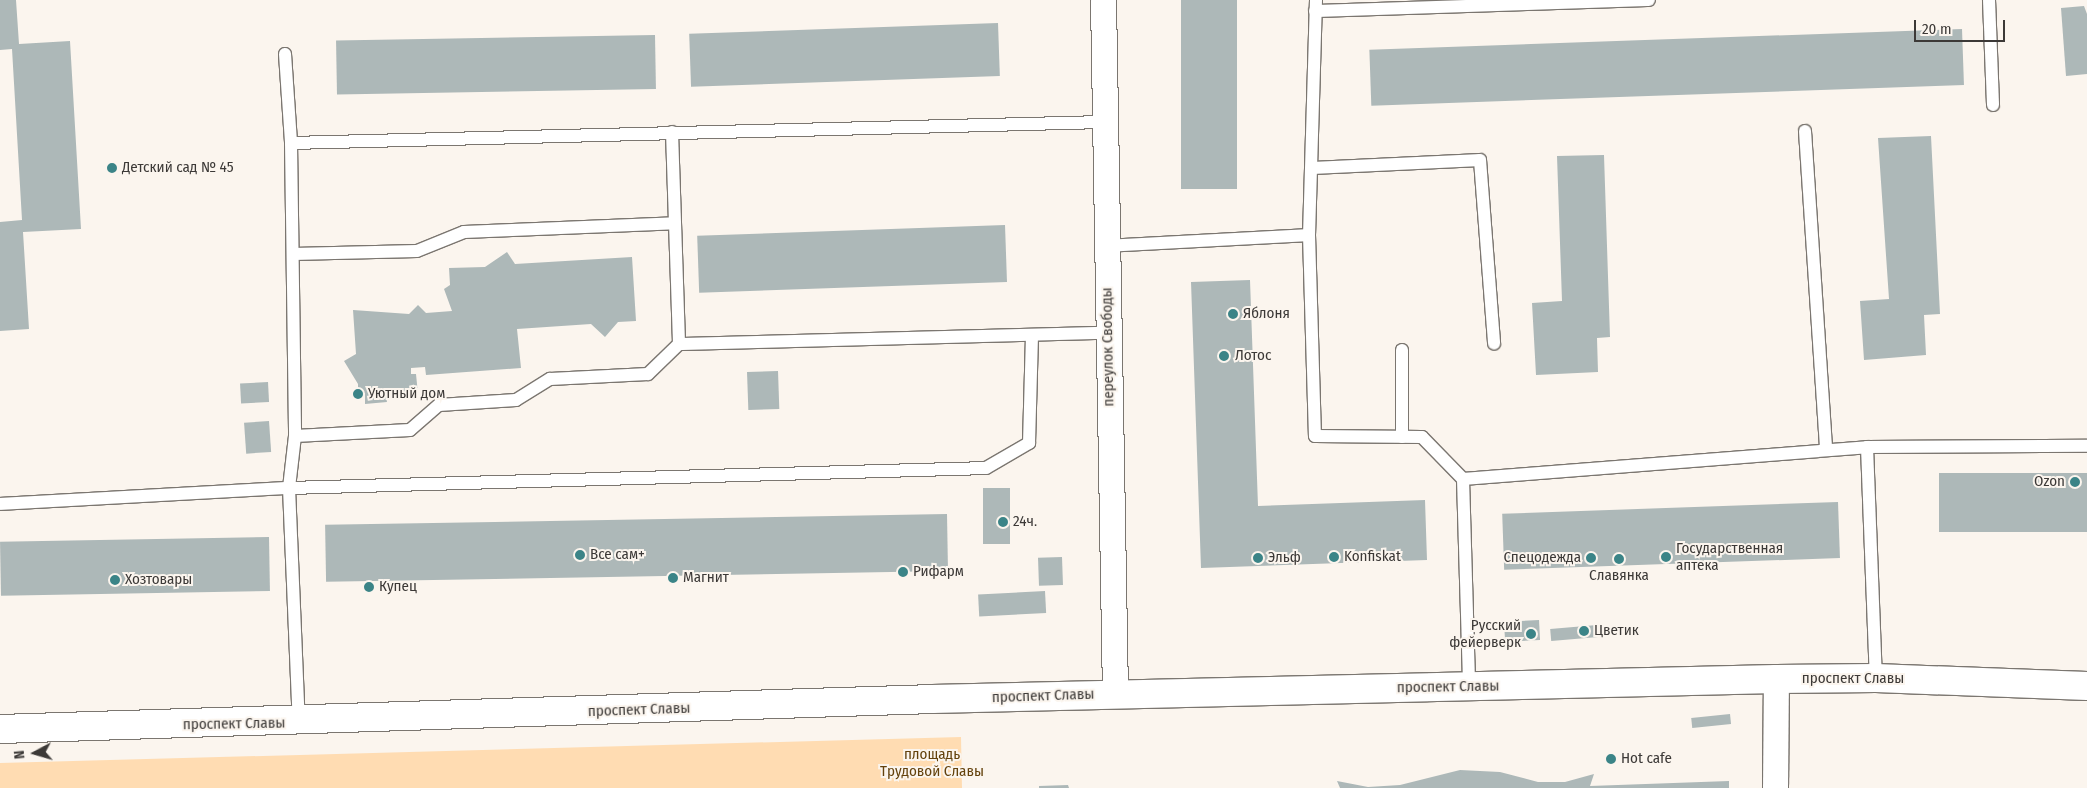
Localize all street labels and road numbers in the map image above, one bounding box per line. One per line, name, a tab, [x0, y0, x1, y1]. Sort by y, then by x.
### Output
street label: переулок Свободы	[1098, 287, 1118, 407]
street label: проспект Славы	[1802, 670, 1904, 688]
street label: проспект Славы	[1397, 677, 1499, 697]
street label: проспект Славы	[991, 685, 1095, 707]
street label: проспект Славы	[587, 699, 691, 721]
street label: проспект Славы	[183, 714, 285, 734]

